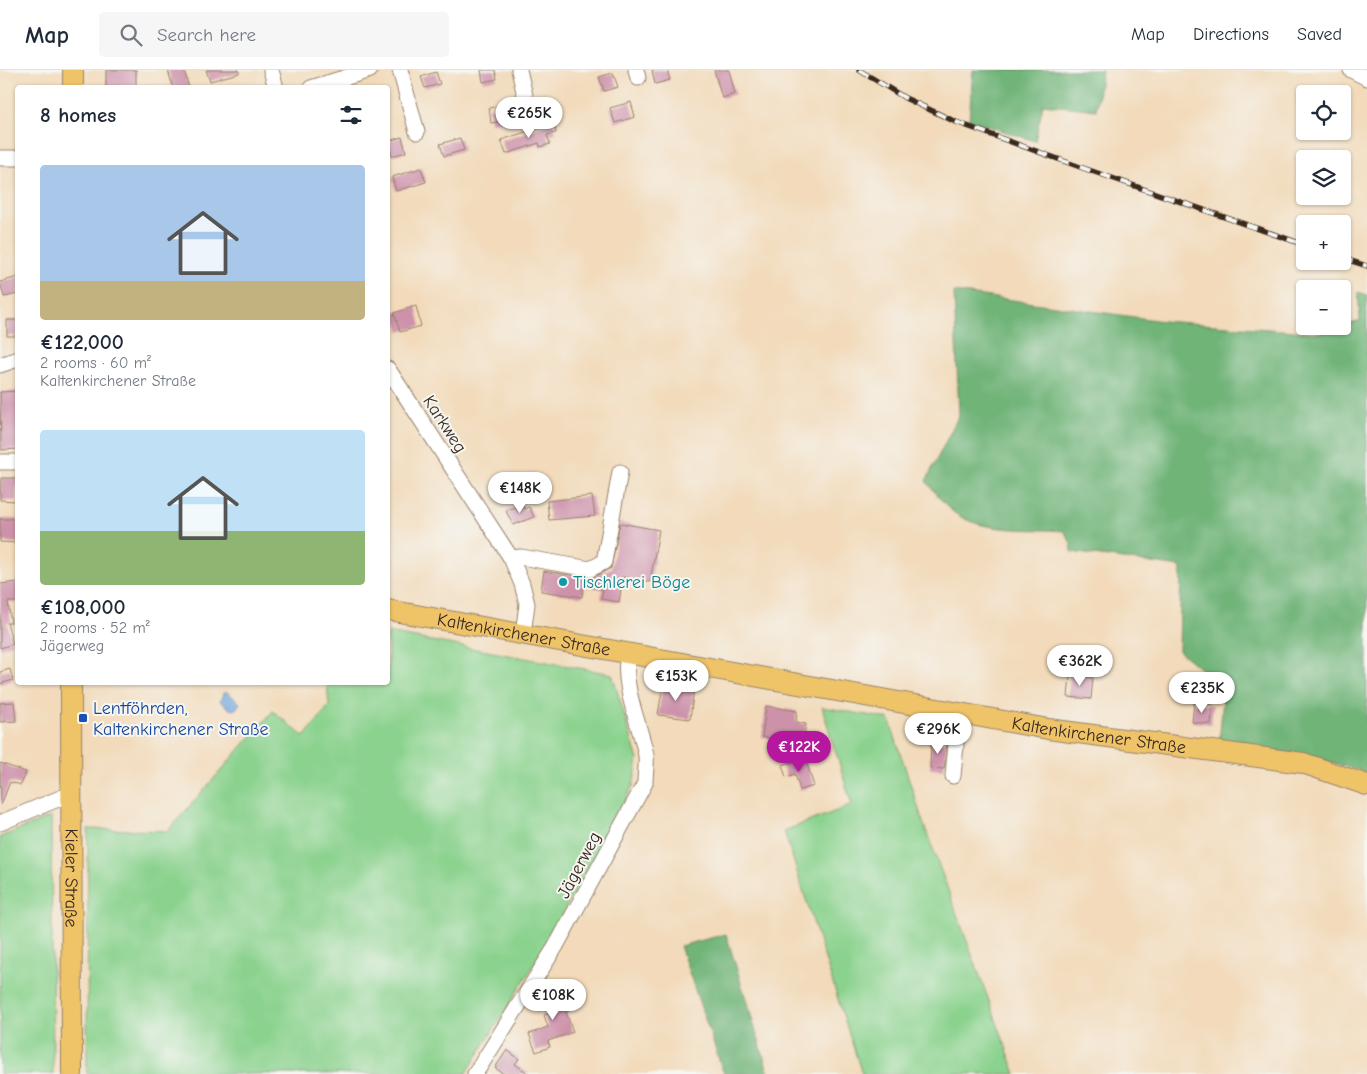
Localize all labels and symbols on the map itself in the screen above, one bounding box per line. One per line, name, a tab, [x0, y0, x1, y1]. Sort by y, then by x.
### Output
pin: €265K	[494, 97, 564, 139]
street label: Karkweg	[418, 392, 471, 457]
pin: €148K	[485, 472, 555, 514]
place label: Tischlerei Böge	[573, 572, 690, 593]
marker: Tischlerei Böge	[557, 576, 569, 588]
street label: Kaltenkirchener Straße	[435, 609, 612, 661]
pin: €362K	[1045, 644, 1115, 687]
pin: €153K	[641, 660, 711, 702]
pin: €235K	[1167, 672, 1237, 714]
place label: Lentföhrden, Kaltenkirchener Straße	[93, 698, 268, 740]
marker: Lentföhrden, Kaltenkirchener Straße	[77, 712, 89, 724]
pin: €296K	[903, 712, 973, 755]
street label: Kaltenkirchener Straße	[1010, 713, 1187, 758]
pin: €122K	[764, 730, 834, 773]
street label: Kieler Straße	[60, 828, 82, 928]
street label: Jägerweg	[553, 828, 606, 902]
pin: €108K	[518, 978, 588, 1021]

